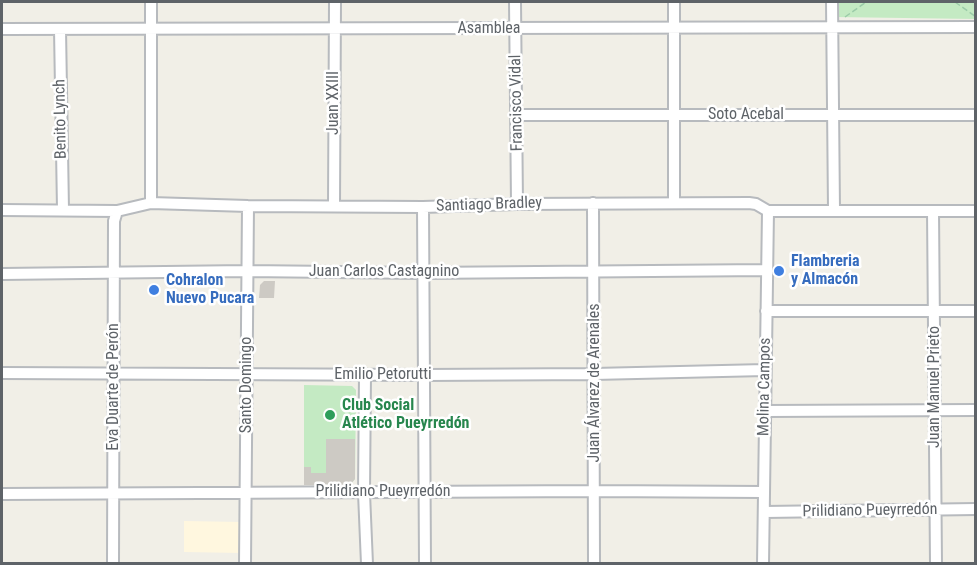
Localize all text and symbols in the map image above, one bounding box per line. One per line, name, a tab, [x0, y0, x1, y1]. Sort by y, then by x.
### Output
street label: Asamblea	[458, 19, 520, 39]
street label: Francisco Vidal	[507, 54, 527, 152]
street label: Juan XXIII	[324, 71, 344, 135]
street label: Benito Lynch	[51, 79, 71, 159]
street label: Soto Acebal	[708, 105, 784, 125]
street label: Santiago Bradley	[436, 194, 542, 216]
place label: Flambreria y Almacón	[791, 252, 860, 290]
street label: Juan Carlos Castagnino	[309, 262, 459, 282]
marker: Flambreria y Almacón	[772, 264, 786, 278]
place label: Cohralon Nuevo Pucara	[166, 271, 254, 309]
marker: Cohralon Nuevo Pucara	[147, 283, 161, 297]
street label: Juan Álvarez de Arenales	[585, 303, 605, 463]
street label: Eva Duarte de Perón	[104, 323, 124, 451]
street label: Juan Manuel Prieto	[925, 326, 945, 448]
street label: Santo Domingo	[237, 337, 257, 433]
street label: Molina Campos	[755, 338, 775, 436]
street label: Emilio Petorutti	[334, 365, 432, 385]
place label: Club Social Atlético Pueyrredón	[342, 396, 469, 434]
marker: Club Social Atlético Pueyrredón	[323, 408, 337, 422]
street label: Prilidiano Pueyrredón	[316, 482, 450, 502]
street label: Prilidiano Pueyrredón	[802, 500, 938, 522]

